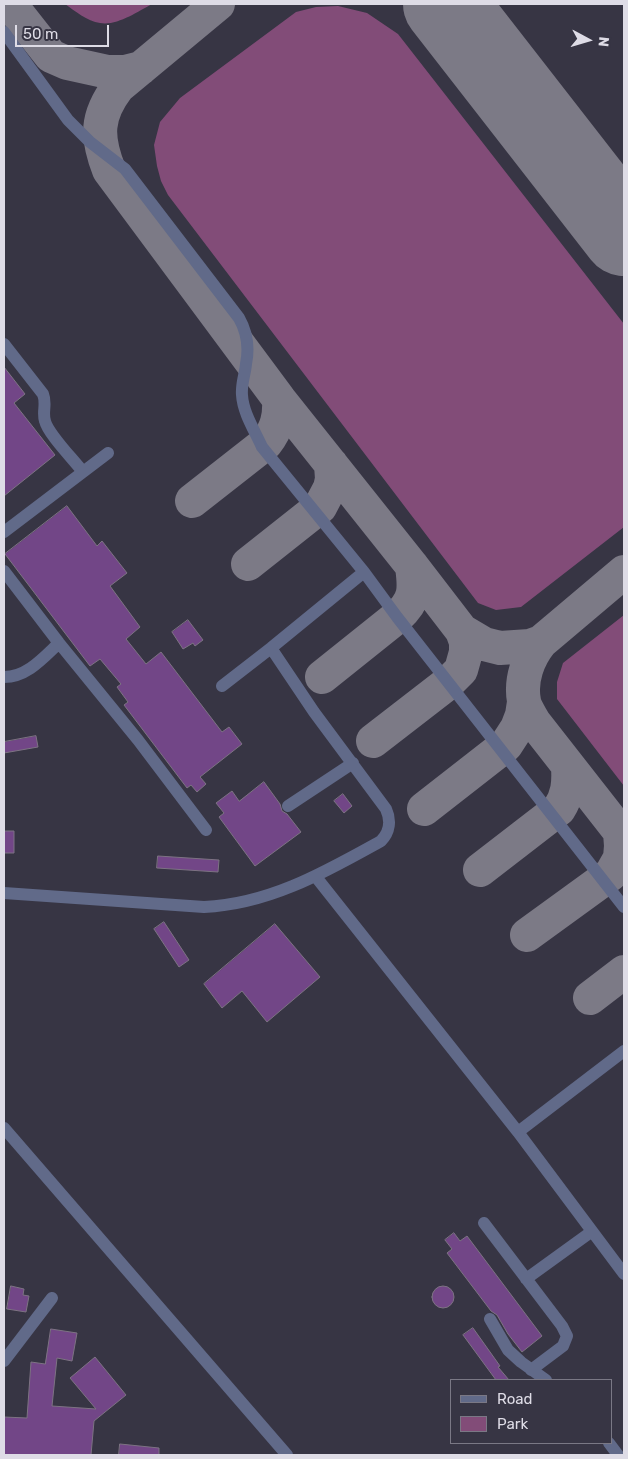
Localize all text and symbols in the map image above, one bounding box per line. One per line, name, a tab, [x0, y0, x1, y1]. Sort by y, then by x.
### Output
scale bar	[18, 15, 111, 47]
north arrow	[563, 15, 613, 65]
text: 50 m	[23, 25, 58, 43]
text: N	[594, 36, 612, 48]
legend	[450, 1379, 613, 1444]
text: Road	[497, 1390, 533, 1408]
text: Park	[497, 1415, 528, 1433]

